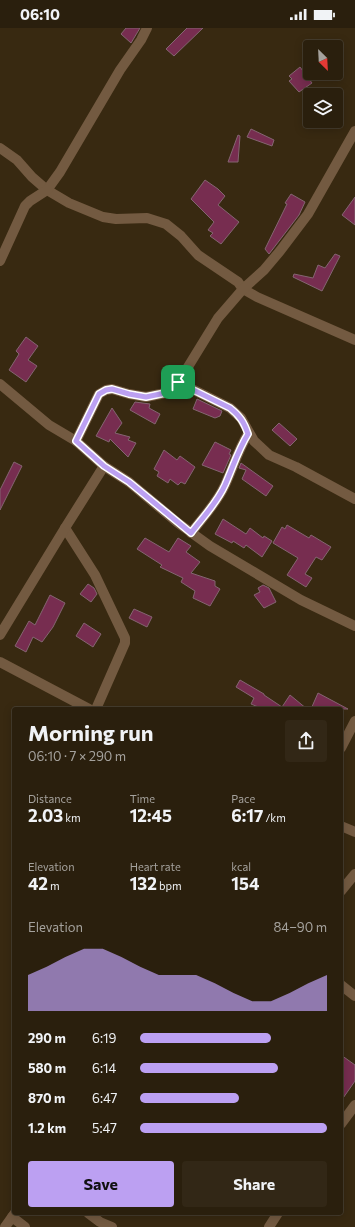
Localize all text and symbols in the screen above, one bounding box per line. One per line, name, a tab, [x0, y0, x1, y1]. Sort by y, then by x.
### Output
text: 06:10	[20, 5, 60, 23]
north arrow	[303, 40, 343, 80]
map controls	[303, 40, 343, 128]
button: layers	[303, 88, 343, 128]
pin	[161, 365, 195, 399]
icon: arrive	[167, 371, 189, 393]
text: Morning run	[28, 719, 154, 746]
button: share	[285, 720, 327, 762]
text: 06:10 · 7 × 290 m	[28, 748, 126, 764]
text: Distance	[28, 792, 72, 805]
text: Time	[130, 792, 155, 805]
text: Pace	[231, 792, 255, 805]
text: 2.03	[28, 805, 63, 826]
text: 12:45	[130, 805, 172, 826]
text: 6:17	[231, 805, 263, 826]
text: km	[63, 811, 81, 824]
text: /km	[263, 811, 286, 824]
text: Elevation	[28, 860, 74, 873]
text: Heart rate	[130, 860, 181, 873]
text: kcal	[231, 860, 251, 873]
text: 42	[28, 873, 48, 894]
text: 132	[130, 873, 157, 894]
text: 154	[231, 873, 259, 894]
text: m	[48, 879, 60, 892]
text: bpm	[157, 879, 182, 892]
text: Elevation	[28, 919, 83, 935]
text: 84–90 m	[273, 919, 327, 935]
text: 290 m	[28, 1030, 66, 1046]
text: 6:19	[92, 1030, 116, 1046]
text: 580 m	[28, 1060, 66, 1076]
text: 6:14	[92, 1060, 116, 1076]
text: 870 m	[28, 1090, 65, 1106]
text: 6:47	[92, 1090, 117, 1106]
text: 1.2 km	[28, 1120, 66, 1136]
text: 5:47	[92, 1120, 117, 1136]
button: Save	[28, 1161, 174, 1207]
button: Share	[182, 1161, 327, 1207]

